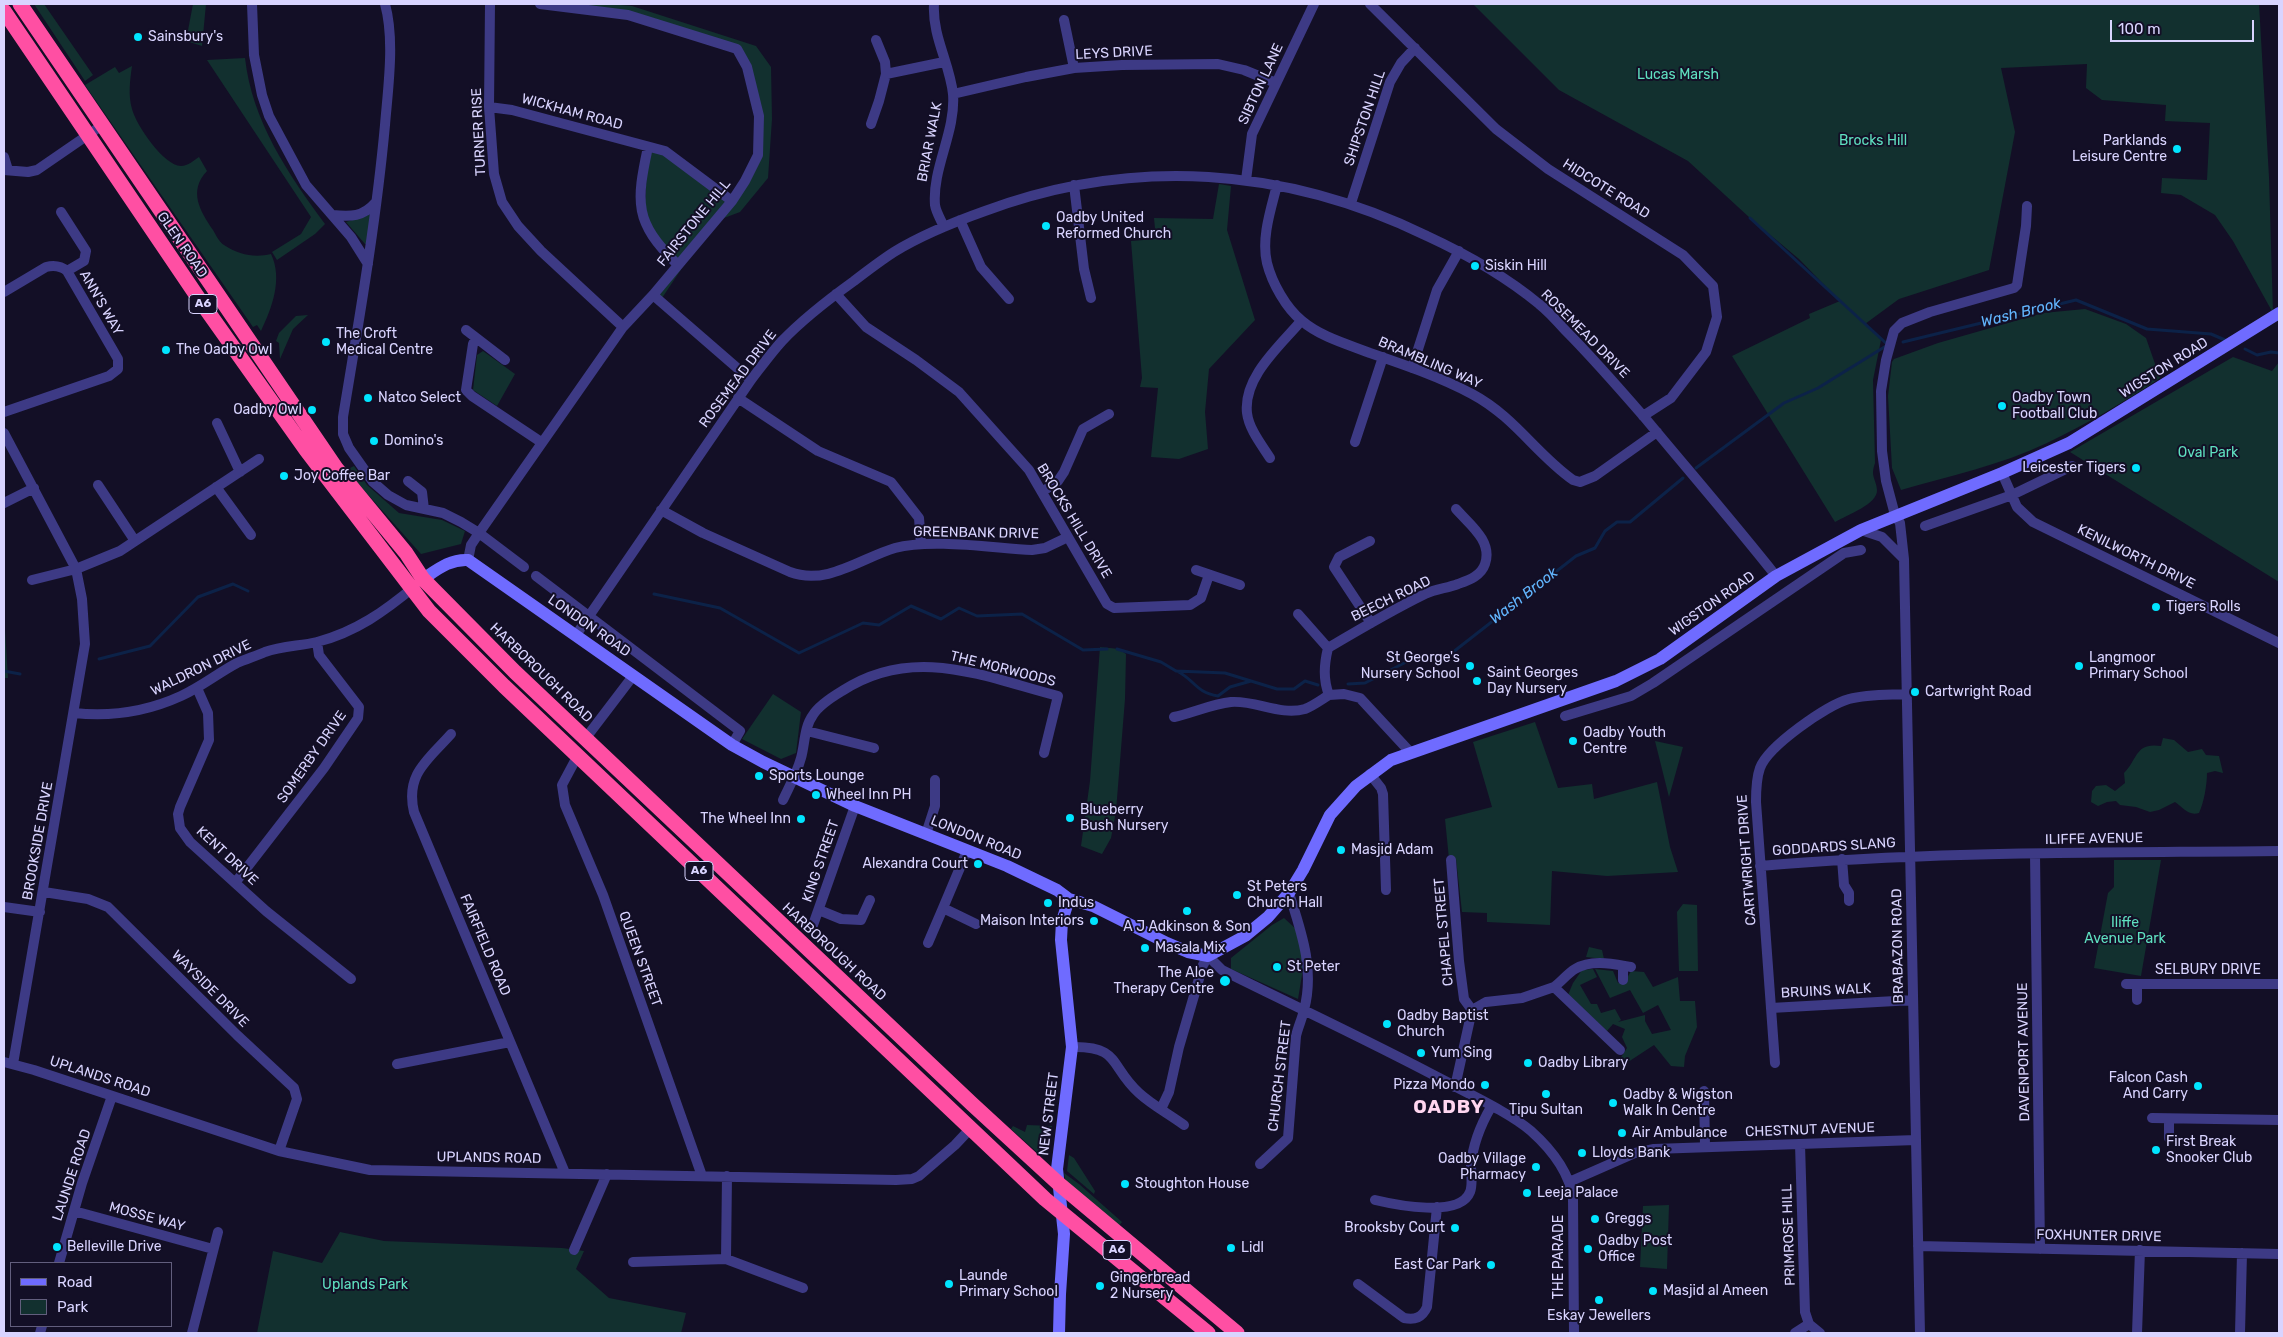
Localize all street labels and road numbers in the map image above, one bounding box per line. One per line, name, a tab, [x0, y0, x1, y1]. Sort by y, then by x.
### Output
street label: SIBTON LANE	[1235, 41, 1287, 127]
street label: LEYS DRIVE	[1075, 43, 1153, 63]
street label: SHIPSTON HILL	[1341, 68, 1389, 168]
street label: TURNER RISE	[468, 88, 490, 176]
street label: WICKHAM ROAD	[520, 90, 624, 134]
street label: BRIAR WALK	[914, 101, 946, 183]
street label: HIDCOTE ROAD	[1559, 155, 1653, 223]
street label: FAIRSTONE HILL	[654, 176, 734, 270]
street label: GLEN ROAD	[153, 209, 211, 281]
street label: ANN'S WAY	[76, 267, 126, 339]
street label: ROSEMEAD DRIVE	[1537, 286, 1633, 382]
road number: A6	[189, 294, 217, 314]
street label: ROSEMEAD DRIVE	[696, 327, 780, 431]
street label: BRAMBLING WAY	[1376, 334, 1484, 392]
street label: WIGSTON ROAD	[2117, 334, 2211, 402]
street label: BROCKS HILL DRIVE	[1033, 461, 1115, 581]
street label: KENILWORTH DRIVE	[2074, 521, 2198, 593]
street label: GREENBANK DRIVE	[913, 524, 1039, 542]
street label: WIGSTON ROAD	[1666, 568, 1758, 640]
street label: BEECH ROAD	[1348, 573, 1434, 625]
street label: LONDON ROAD	[545, 591, 633, 661]
street label: HARBOROUGH ROAD	[486, 620, 596, 726]
street label: WALDRON DRIVE	[148, 636, 254, 700]
street label: THE MORWOODS	[949, 648, 1057, 690]
street label: SOMERBY DRIVE	[274, 708, 350, 806]
street label: BROOKSIDE DRIVE	[19, 780, 57, 902]
street label: CARTWRIGHT DRIVE	[1734, 794, 1760, 926]
street label: LONDON ROAD	[928, 812, 1024, 864]
street label: KING STREET	[799, 818, 843, 904]
street label: KENT DRIVE	[193, 823, 261, 889]
street label: ILIFFE AVENUE	[2045, 830, 2143, 848]
street label: GODDARDS SLANG	[1772, 834, 1896, 860]
road number: A6	[685, 861, 713, 880]
street label: CHAPEL STREET	[1431, 877, 1457, 987]
street label: BRABAZON ROAD	[1889, 888, 1907, 1004]
street label: FAIRFIELD ROAD	[456, 892, 514, 998]
street label: HARBOROUGH ROAD	[778, 899, 890, 1005]
street label: QUEEN STREET	[615, 909, 665, 1009]
street label: WAYSIDE DRIVE	[168, 947, 252, 1031]
street label: SELBURY DRIVE	[2155, 962, 2261, 978]
street label: BRUINS WALK	[1780, 980, 1872, 1002]
street label: DAVENPORT AVENUE	[2014, 982, 2034, 1122]
street label: CHURCH STREET	[1265, 1019, 1295, 1133]
street label: UPLANDS ROAD	[47, 1053, 153, 1101]
street label: NEW STREET	[1036, 1071, 1062, 1157]
street label: CHESTNUT AVENUE	[1745, 1119, 1875, 1141]
street label: LAUNDE ROAD	[49, 1127, 95, 1223]
street label: UPLANDS ROAD	[436, 1149, 542, 1167]
street label: PRIMROSE HILL	[1779, 1184, 1799, 1286]
street label: MOSSE WAY	[107, 1199, 187, 1235]
street label: THE PARADE	[1551, 1215, 1567, 1299]
street label: FOXHUNTER DRIVE	[2036, 1227, 2162, 1245]
road number: A6	[1103, 1240, 1131, 1260]

